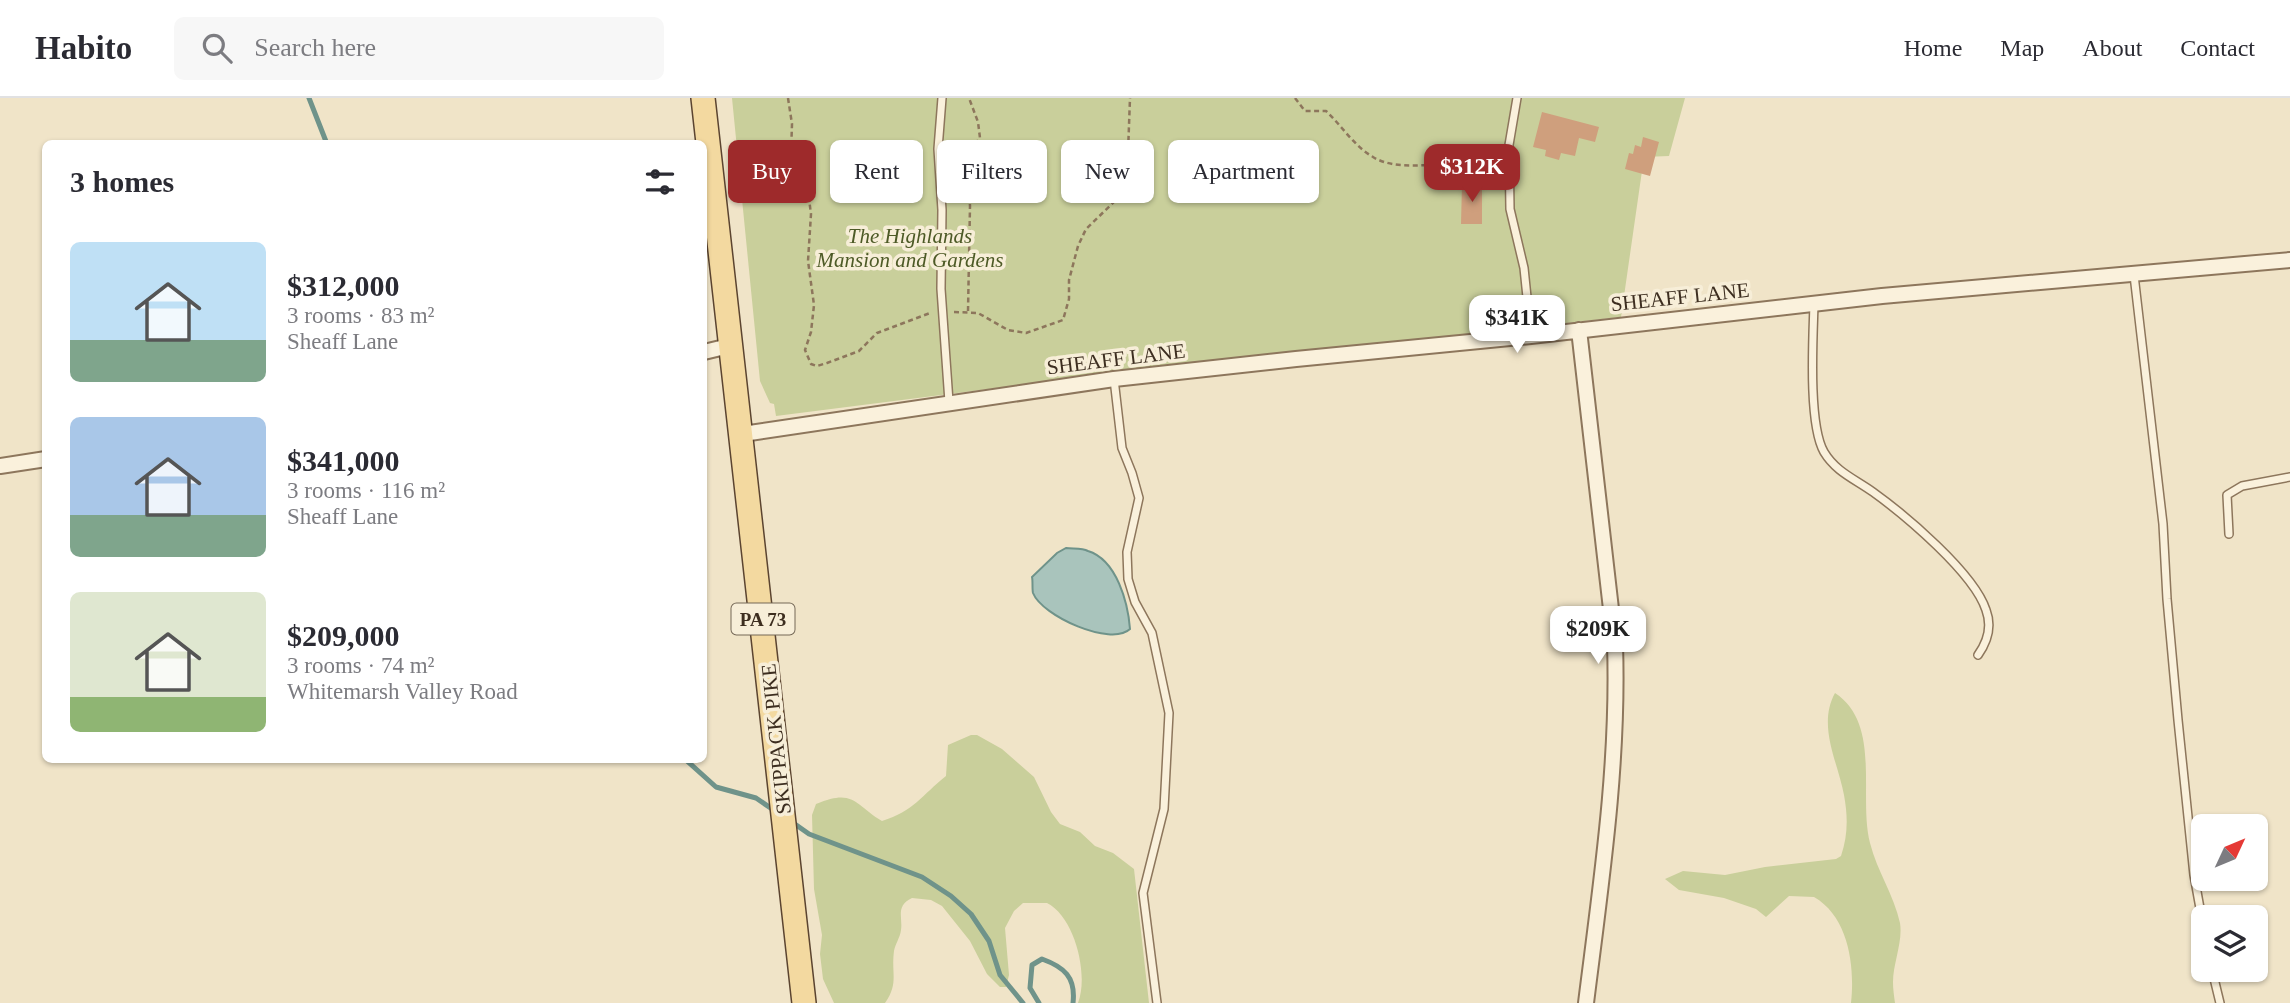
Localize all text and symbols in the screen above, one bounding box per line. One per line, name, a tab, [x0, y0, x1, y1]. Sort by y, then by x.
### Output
search box	[174, 17, 664, 80]
icon: search	[198, 29, 236, 67]
text: Habito	[35, 30, 132, 66]
text: Search here	[254, 33, 376, 62]
text: Home	[1904, 35, 1962, 61]
text: Map	[2000, 35, 2044, 61]
text: About	[2082, 35, 2142, 61]
text: Contact	[2180, 35, 2255, 61]
chip: Buy	[728, 140, 816, 203]
chip: Rent	[830, 140, 923, 203]
chip: Filters	[937, 140, 1047, 203]
chip: New	[1061, 140, 1154, 203]
chip: Apartment	[1168, 140, 1319, 203]
pin: $312K	[1423, 144, 1521, 204]
text: $312K	[1440, 154, 1504, 179]
icon: filters	[641, 163, 679, 201]
text: 3 homes	[70, 165, 174, 198]
park label: The Highlands Mansion and Gardens	[815, 224, 1004, 272]
text: $312,000	[287, 269, 400, 302]
icon: home	[126, 270, 210, 354]
street label: SHEAFF LANE	[1609, 278, 1751, 316]
pin: $341K	[1468, 296, 1566, 355]
text: 3 rooms · 83 m²	[287, 303, 434, 328]
text: $341K	[1485, 305, 1549, 330]
text: Sheaff Lane	[287, 329, 398, 354]
street label: SHEAFF LANE	[1045, 339, 1187, 379]
text: $341,000	[287, 444, 400, 477]
icon: home	[126, 445, 210, 529]
text: 3 rooms · 116 m²	[287, 478, 445, 503]
text: Sheaff Lane	[287, 504, 398, 529]
road number: PA 73	[732, 604, 794, 634]
pin: $209K	[1549, 606, 1647, 666]
text: $209K	[1566, 616, 1630, 641]
text: $209,000	[287, 619, 400, 652]
icon: home	[126, 620, 210, 704]
text: 3 rooms · 74 m²	[287, 653, 434, 678]
street label: SKIPPACK PIKE	[756, 662, 796, 816]
text: Whitemarsh Valley Road	[287, 679, 518, 704]
north arrow	[2191, 814, 2268, 891]
map controls	[2191, 814, 2268, 982]
button: layers	[2191, 905, 2268, 982]

